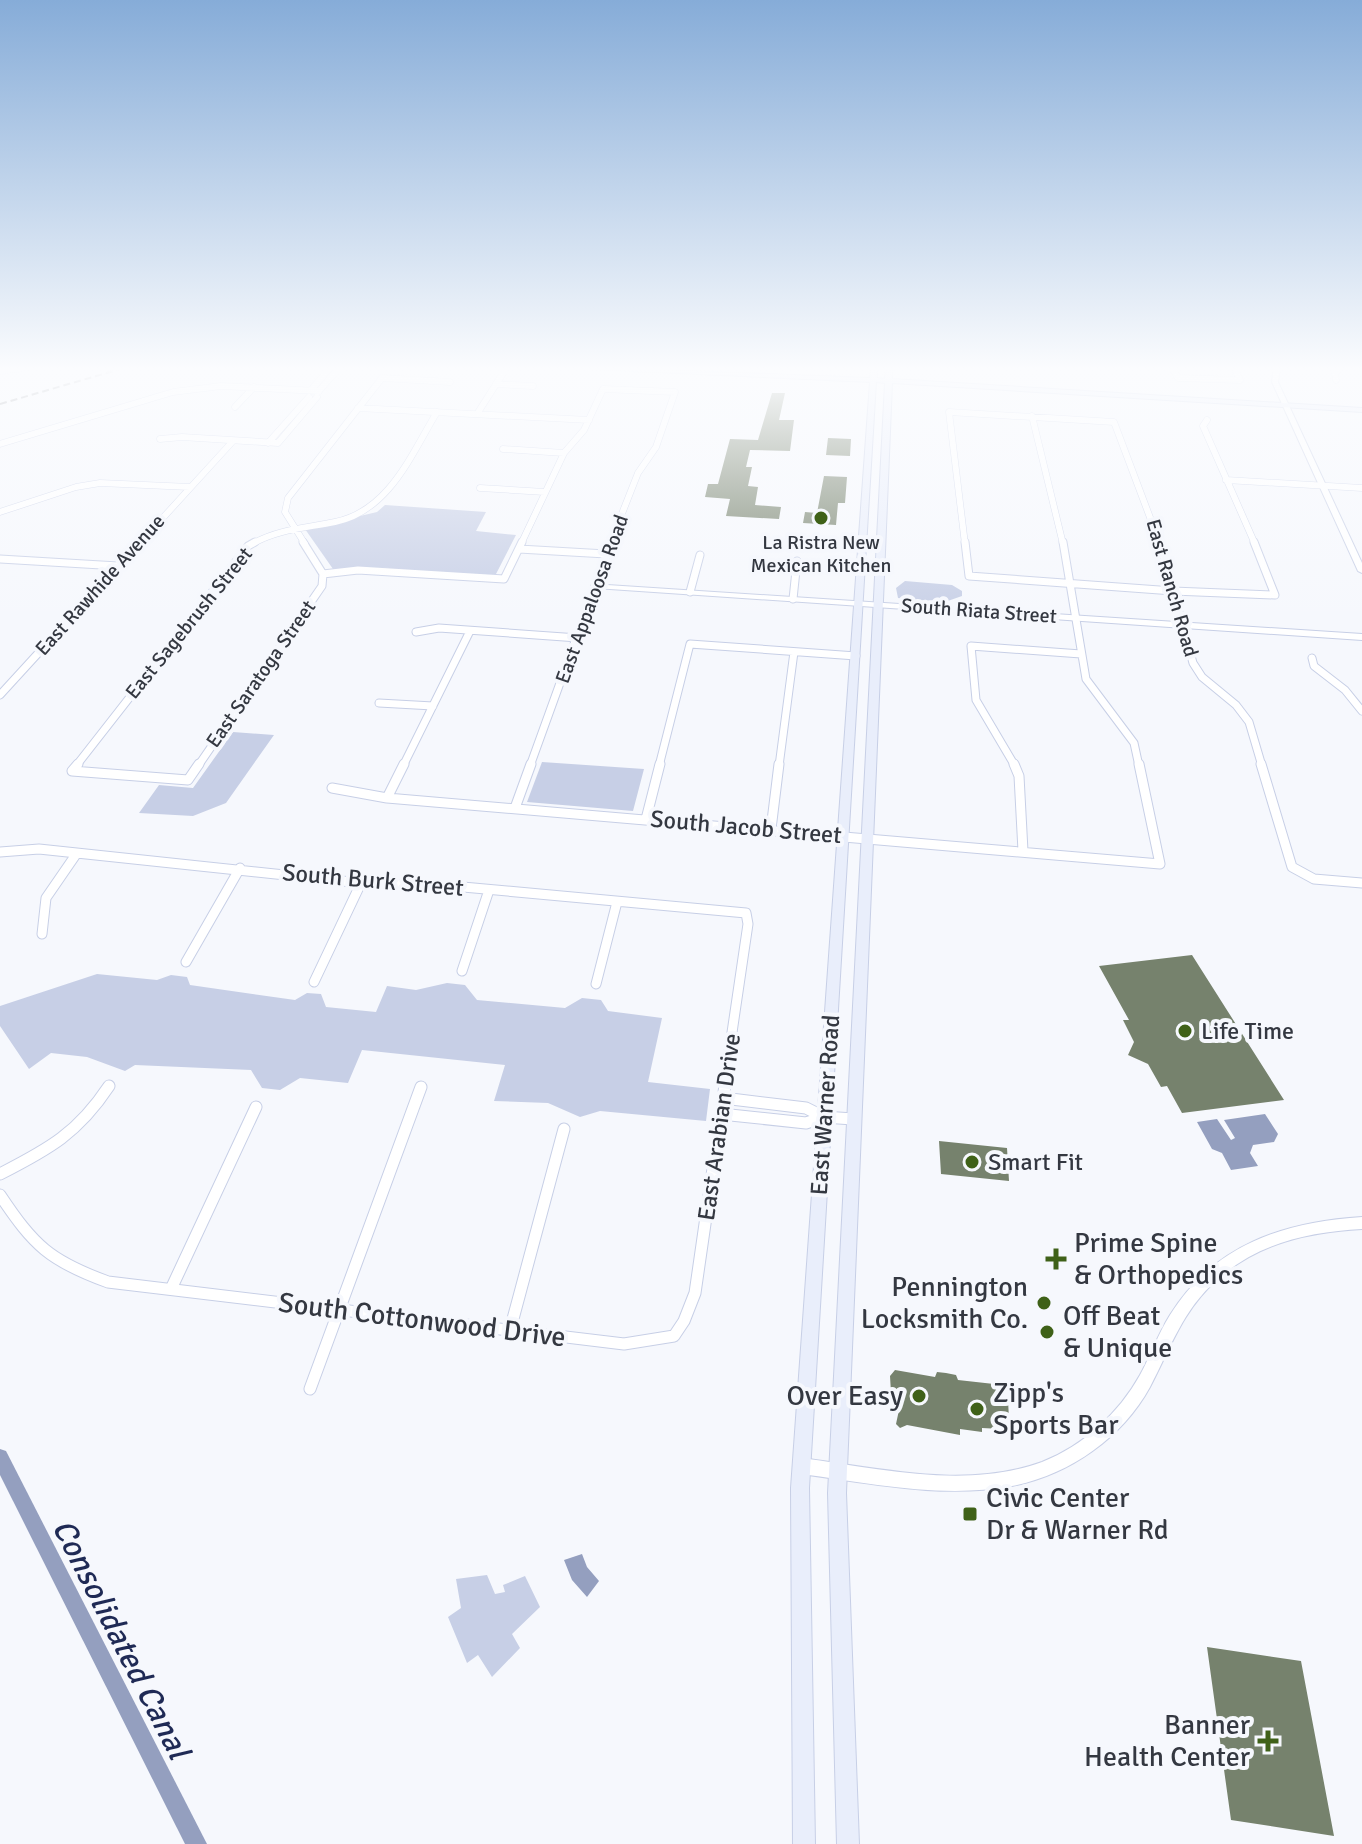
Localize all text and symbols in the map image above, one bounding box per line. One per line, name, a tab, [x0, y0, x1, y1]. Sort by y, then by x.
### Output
street label: East Rawhide Avenue	[30, 509, 170, 661]
marker: La Ristra New Mexican Kitchen	[812, 509, 830, 527]
street label: East Appaloosa Road	[550, 511, 634, 687]
street label: East Ranch Road	[1140, 516, 1204, 660]
place label: La Ristra New Mexican Kitchen	[750, 530, 892, 578]
street label: East Sagebrush Street	[120, 542, 258, 704]
street label: South Riata Street	[900, 593, 1058, 629]
street label: East Saratoga Street	[201, 595, 321, 753]
street label: South Jacob Street	[649, 804, 843, 850]
street label: South Burk Street	[281, 857, 465, 903]
street label: East Warner Road	[804, 1014, 846, 1196]
place label: Life Time	[1201, 1016, 1294, 1046]
marker: Life Time	[1176, 1022, 1194, 1040]
street label: East Arabian Drive	[691, 1032, 747, 1222]
place label: Smart Fit	[988, 1147, 1083, 1177]
marker: Smart Fit	[963, 1153, 981, 1171]
place label: Prime Spine & Orthopedics	[1074, 1226, 1243, 1292]
marker: Prime Spine & Orthopedics	[1045, 1248, 1067, 1270]
place label: Pennington Locksmith Co.	[861, 1270, 1028, 1336]
street label: South Cottonwood Drive	[277, 1286, 567, 1354]
marker: Pennington Locksmith Co.	[1035, 1294, 1053, 1312]
place label: Off Beat & Unique	[1063, 1299, 1172, 1365]
marker: Off Beat & Unique	[1038, 1323, 1056, 1341]
place label: Zipp's Sports Bar	[993, 1376, 1119, 1442]
place label: Over Easy	[787, 1379, 903, 1413]
marker: Over Easy	[910, 1387, 928, 1405]
marker: Zipp's Sports Bar	[968, 1400, 986, 1418]
place label: Civic Center Dr & Warner Rd	[986, 1481, 1168, 1547]
marker: Civic Center Dr & Warner Rd	[961, 1505, 979, 1523]
water label: Consolidated Canal	[44, 1513, 199, 1768]
place label: Banner Health Center	[1084, 1708, 1251, 1774]
marker: Banner Health Center	[1257, 1730, 1279, 1752]

